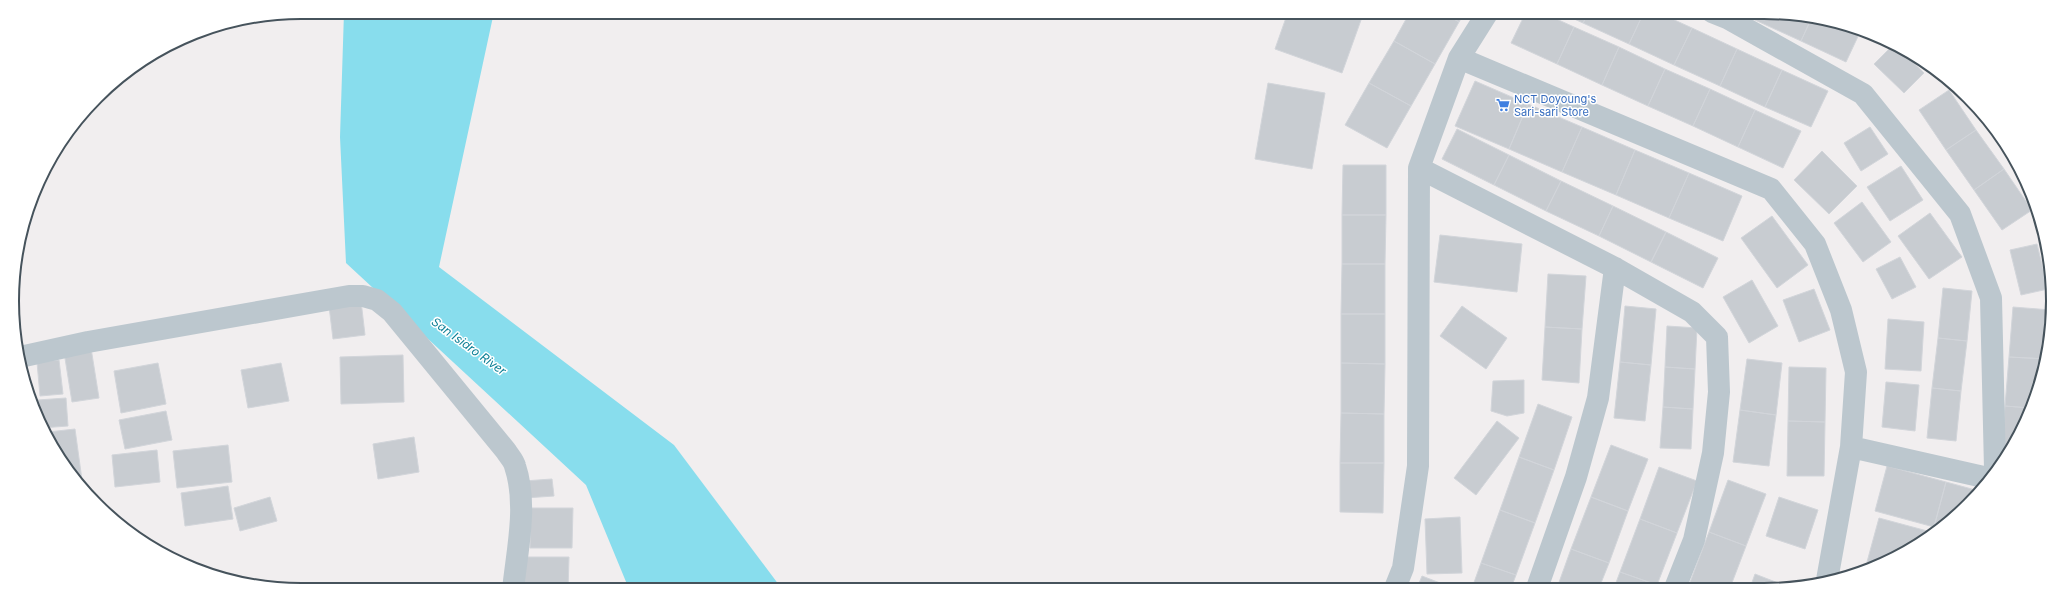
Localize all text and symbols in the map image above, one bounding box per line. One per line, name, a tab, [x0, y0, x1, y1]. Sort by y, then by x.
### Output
place label: NCT Doyoung's Sari-sari Store	[1514, 92, 1596, 119]
supermarket icon: NCT Doyoung's Sari-sari Store	[1495, 97, 1511, 113]
water label: San Isidro River	[429, 314, 510, 378]

